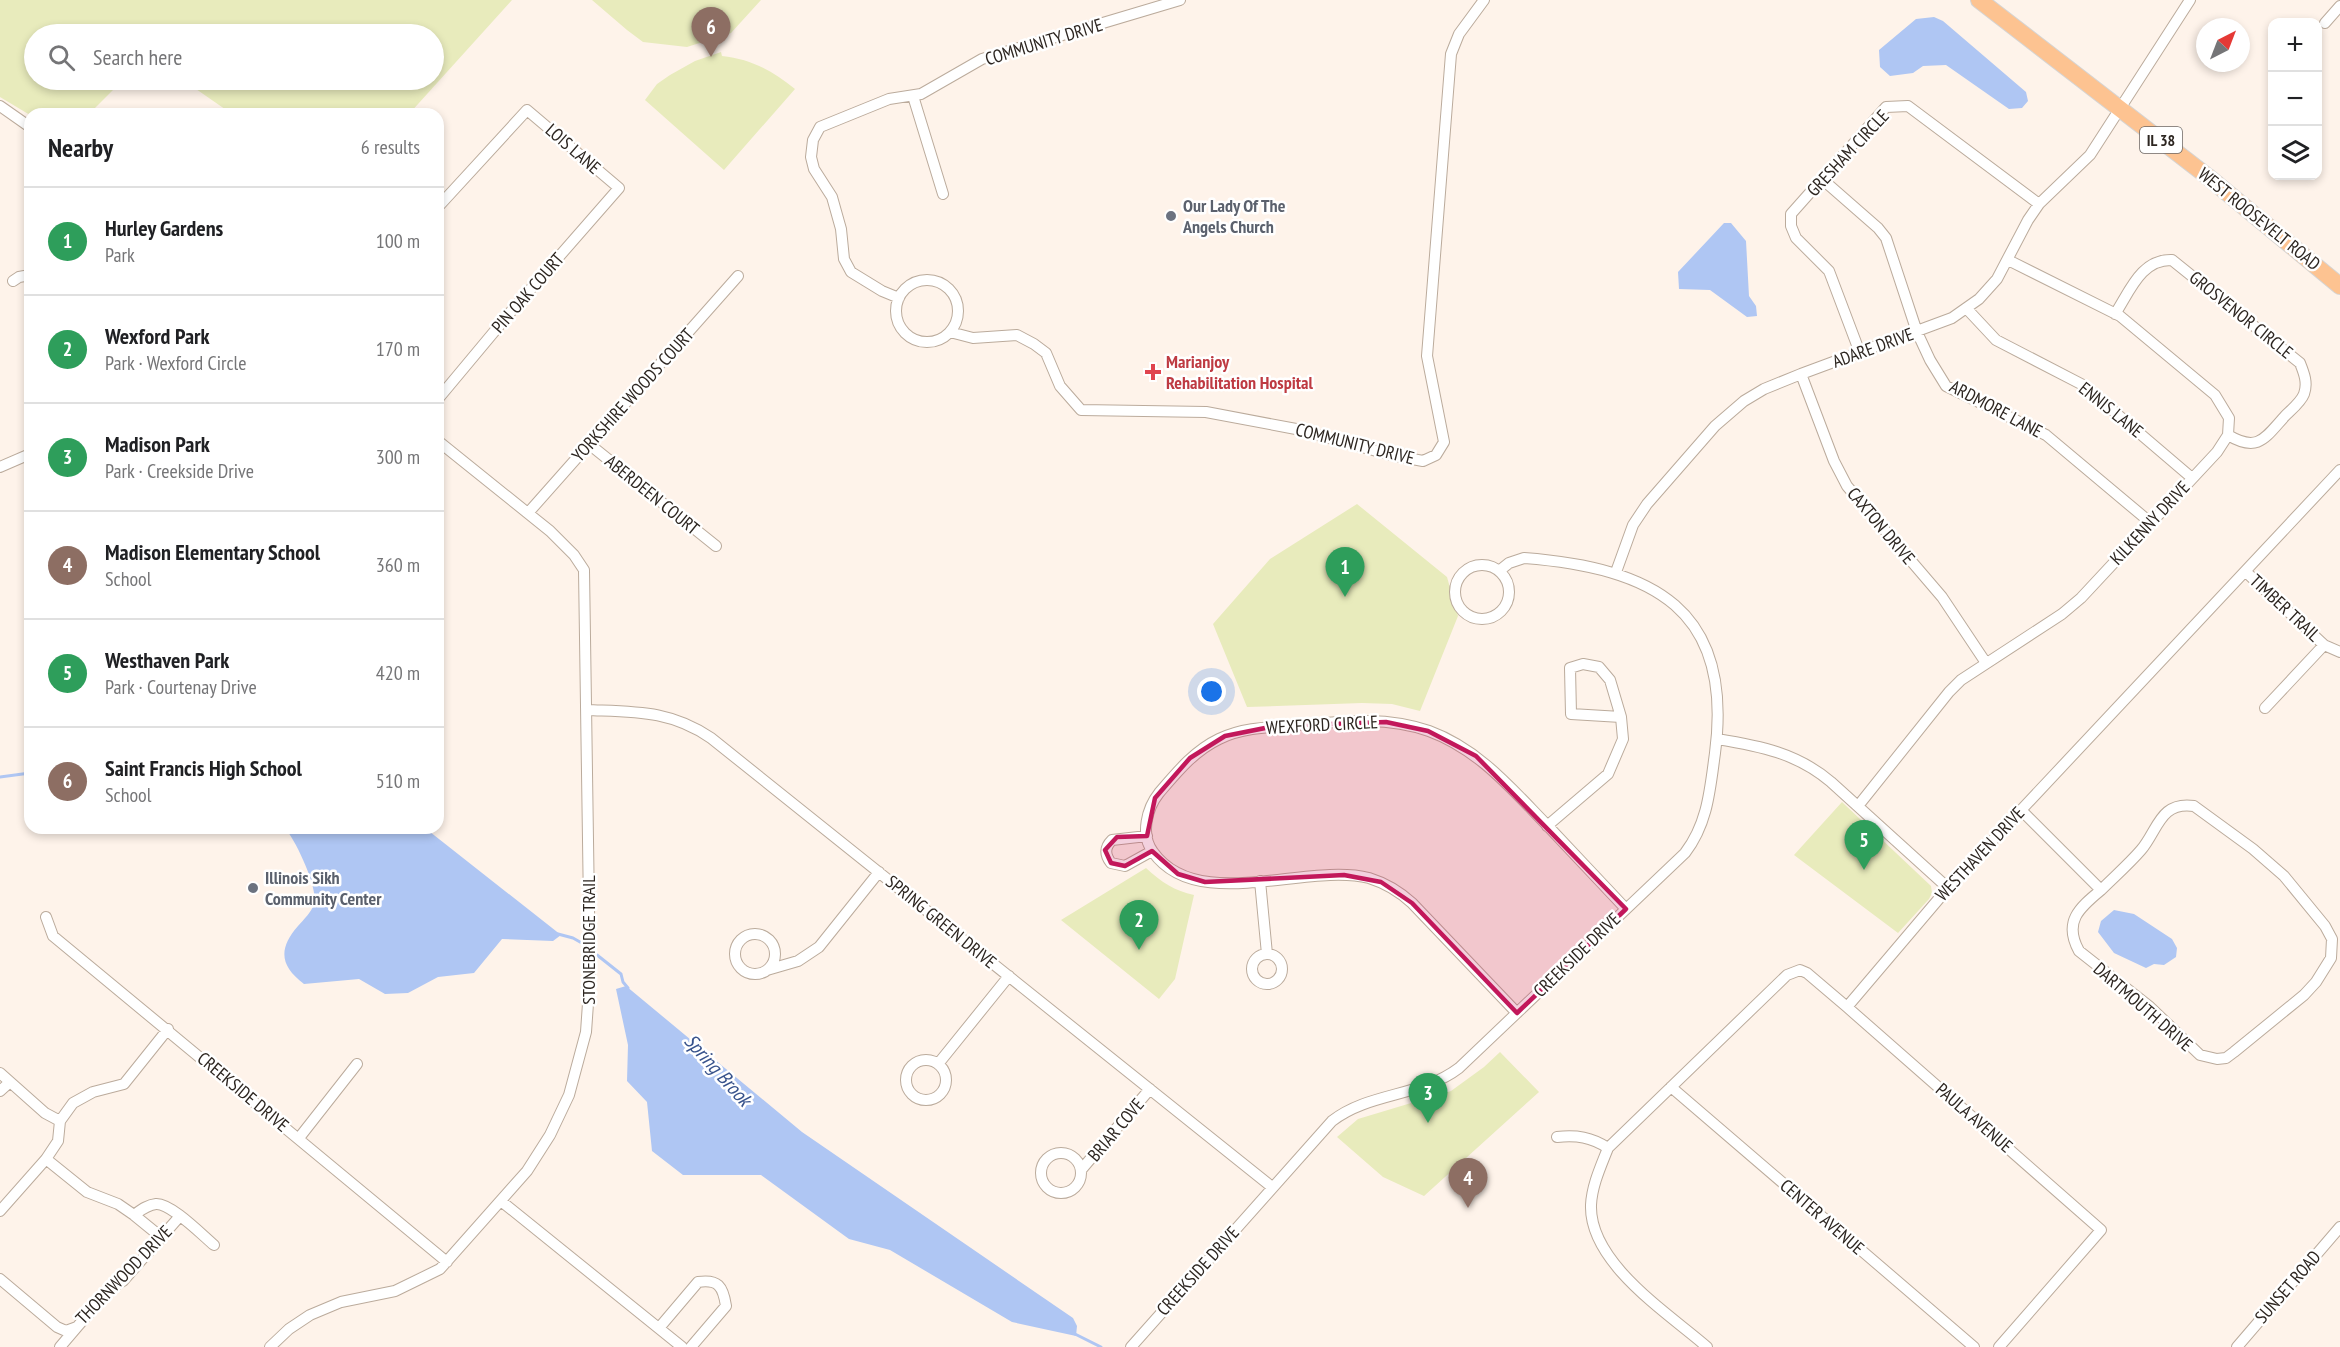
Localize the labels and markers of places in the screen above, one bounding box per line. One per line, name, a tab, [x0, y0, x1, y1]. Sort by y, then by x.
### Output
pin: 6	[692, 8, 730, 57]
place label: Our Lady Of The Angels Church	[1182, 194, 1286, 238]
marker: Our Lady Of The Angels Church	[1164, 209, 1178, 223]
place label: Marianjoy Rehabilitation Hospital	[1166, 350, 1313, 394]
marker: Marianjoy Rehabilitation Hospital	[1144, 363, 1162, 381]
pin: 1	[1326, 548, 1364, 597]
pin: 5	[1844, 820, 1884, 870]
place label: Illinois Sikh Community Center	[265, 866, 382, 910]
marker: Illinois Sikh Community Center	[246, 881, 260, 895]
pin: 2	[1120, 900, 1158, 950]
pin: 3	[1408, 1074, 1448, 1123]
pin: 4	[1448, 1158, 1488, 1208]

